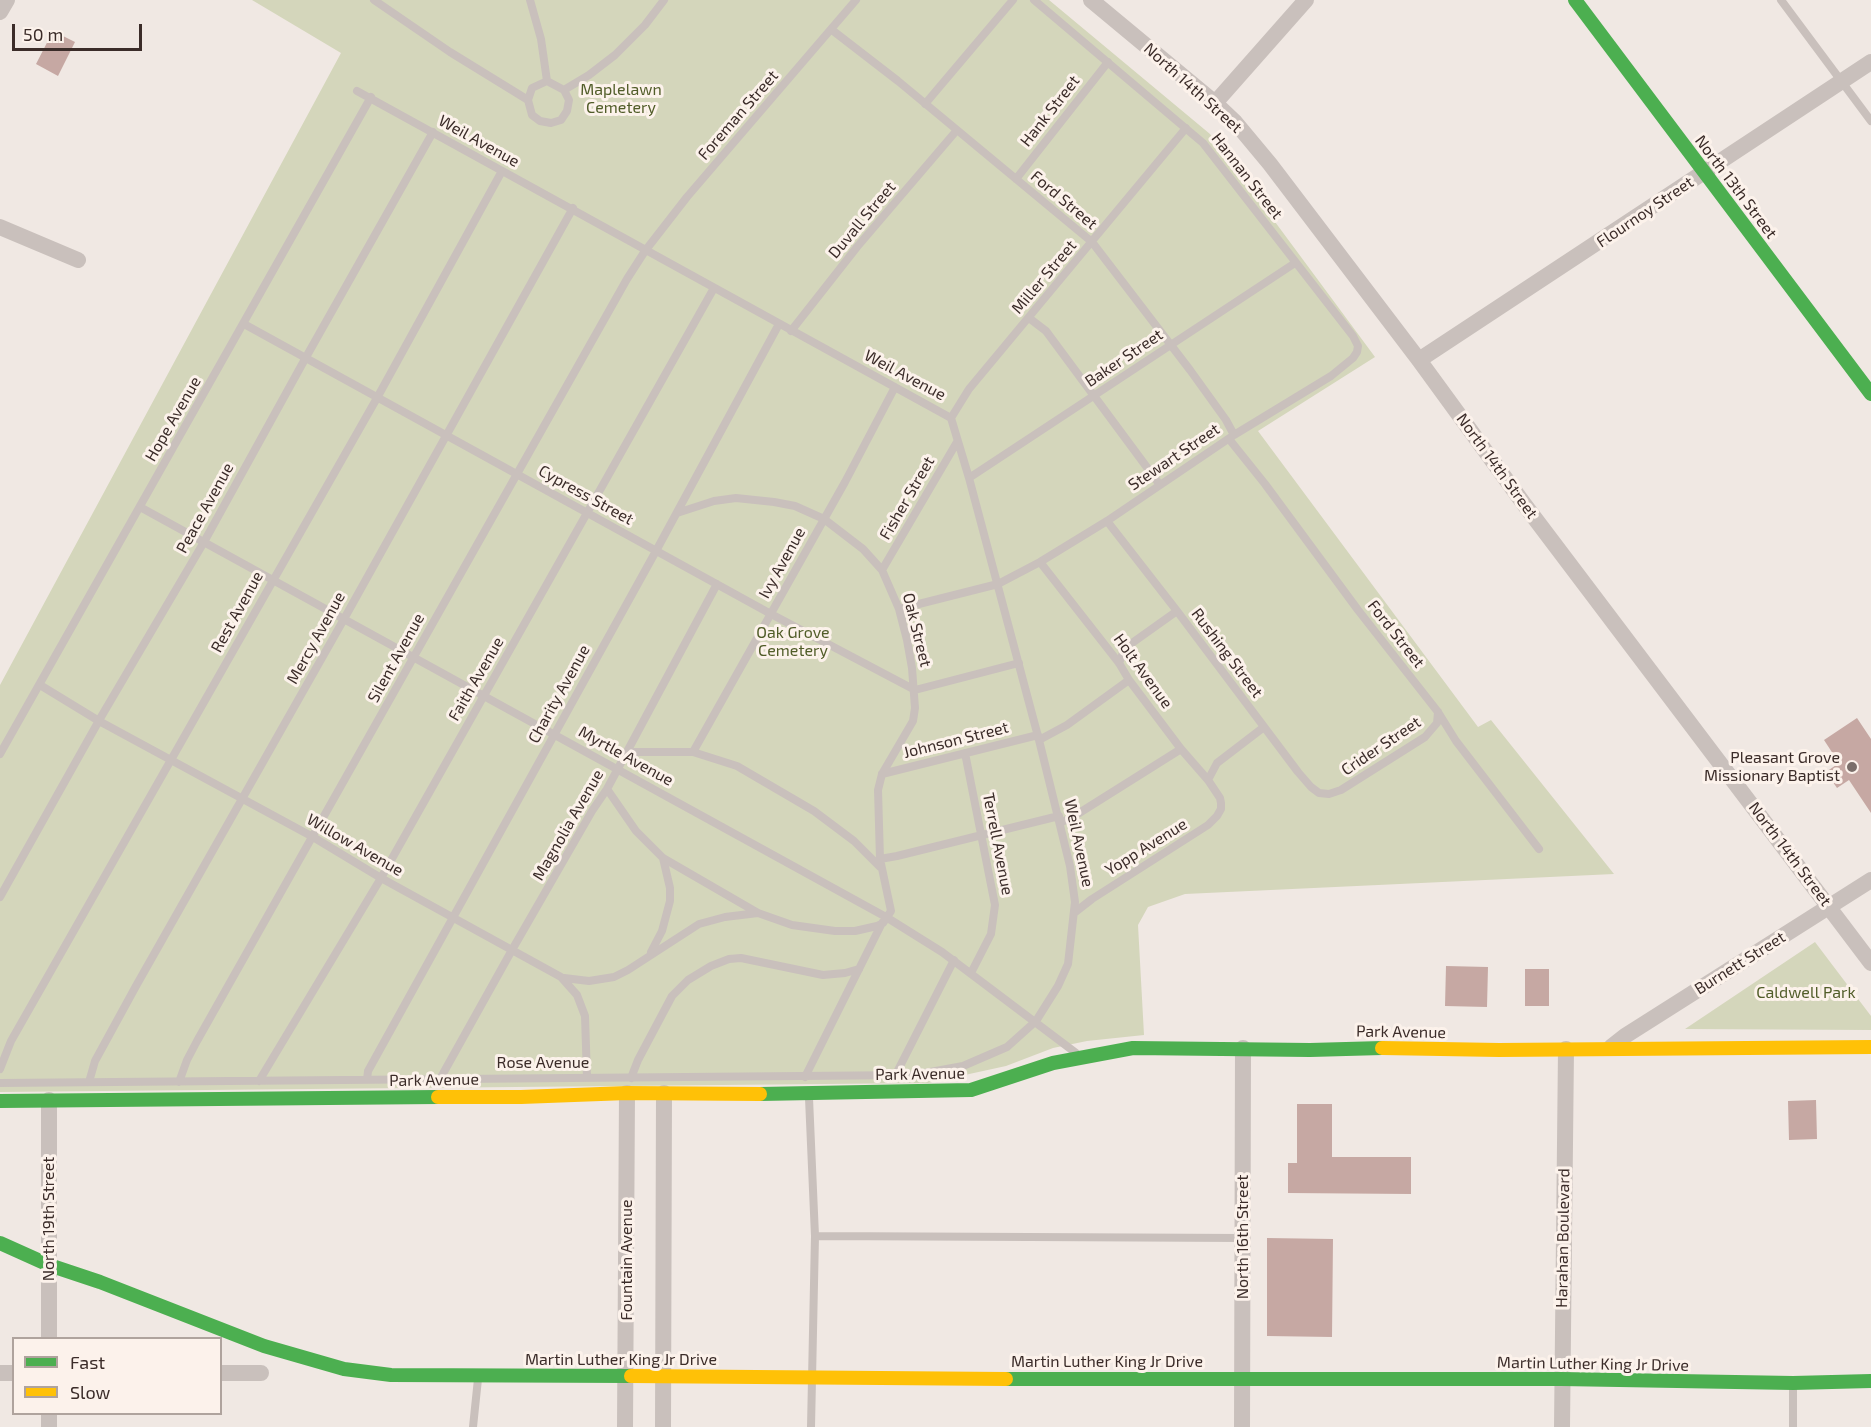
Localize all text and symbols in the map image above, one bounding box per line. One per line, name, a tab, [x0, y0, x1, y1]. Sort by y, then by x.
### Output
scale bar	[15, 12, 146, 50]
text: 50 m	[23, 23, 63, 45]
street label: North 14th Street	[1140, 39, 1246, 137]
street label: Foreman Street	[694, 66, 782, 164]
street label: Hank Street	[1016, 72, 1084, 150]
park label: Maplelawn Cemetery	[580, 80, 662, 118]
street label: Weil Avenue	[435, 111, 523, 171]
street label: Hannan Street	[1207, 129, 1287, 223]
street label: North 13th Street	[1691, 132, 1781, 242]
street label: Ford Street	[1027, 167, 1101, 233]
street label: Flournoy Street	[1593, 173, 1697, 251]
street label: Duvall Street	[824, 178, 900, 262]
street label: Miller Street	[1008, 236, 1080, 318]
street label: Baker Street	[1081, 325, 1167, 391]
street label: Weil Avenue	[861, 346, 949, 404]
street label: Hope Avenue	[141, 373, 205, 465]
street label: North 14th Street	[1452, 410, 1542, 522]
street label: Stewart Street	[1125, 419, 1223, 495]
street label: Fisher Street	[875, 453, 939, 543]
street label: Peace Avenue	[172, 460, 238, 556]
street label: Cypress Street	[535, 461, 637, 529]
street label: Ivy Avenue	[755, 524, 809, 602]
street label: Rest Avenue	[207, 568, 267, 656]
street label: Mercy Avenue	[283, 589, 349, 687]
street label: Oak Street	[899, 591, 935, 669]
street label: Ford Street	[1364, 596, 1428, 672]
street label: Rushing Street	[1187, 605, 1267, 701]
street label: Silent Avenue	[364, 610, 428, 706]
park label: Oak Grove Cemetery	[756, 623, 830, 661]
street label: Holt Avenue	[1109, 630, 1177, 712]
street label: Faith Avenue	[444, 634, 508, 724]
street label: Charity Avenue	[524, 642, 594, 746]
street label: Crider Street	[1338, 712, 1424, 780]
street label: Johnson Street	[901, 718, 1011, 762]
street label: Myrtle Avenue	[575, 722, 677, 790]
place label: Pleasant Grove Missionary Baptist	[1704, 748, 1840, 786]
marker: Pleasant Grove Missionary Baptist	[1845, 760, 1859, 774]
street label: Magnolia Avenue	[528, 766, 608, 884]
street label: Terrell Avenue	[979, 791, 1017, 897]
street label: Weil Avenue	[1060, 797, 1098, 889]
street label: North 14th Street	[1745, 798, 1835, 910]
street label: Willow Avenue	[303, 810, 407, 880]
street label: Yopp Avenue	[1102, 814, 1190, 880]
street label: Burnett Street	[1691, 927, 1789, 999]
park label: Caldwell Park	[1756, 983, 1856, 1003]
street label: Park Avenue	[1356, 1022, 1446, 1042]
street label: Rose Avenue	[497, 1053, 589, 1073]
street label: Park Avenue	[875, 1064, 965, 1084]
street label: Park Avenue	[389, 1070, 479, 1090]
street label: North 19th Street	[39, 1157, 59, 1281]
street label: Harahan Boulevard	[1552, 1168, 1574, 1308]
street label: North 16th Street	[1233, 1175, 1253, 1299]
street label: Fountain Avenue	[617, 1199, 637, 1321]
legend	[12, 1337, 222, 1415]
street label: Martin Luther King Jr Drive	[525, 1350, 717, 1370]
text: Fast	[70, 1351, 105, 1373]
street label: Martin Luther King Jr Drive	[1011, 1352, 1203, 1372]
street label: Martin Luther King Jr Drive	[1497, 1353, 1689, 1375]
text: Slow	[70, 1381, 110, 1403]

